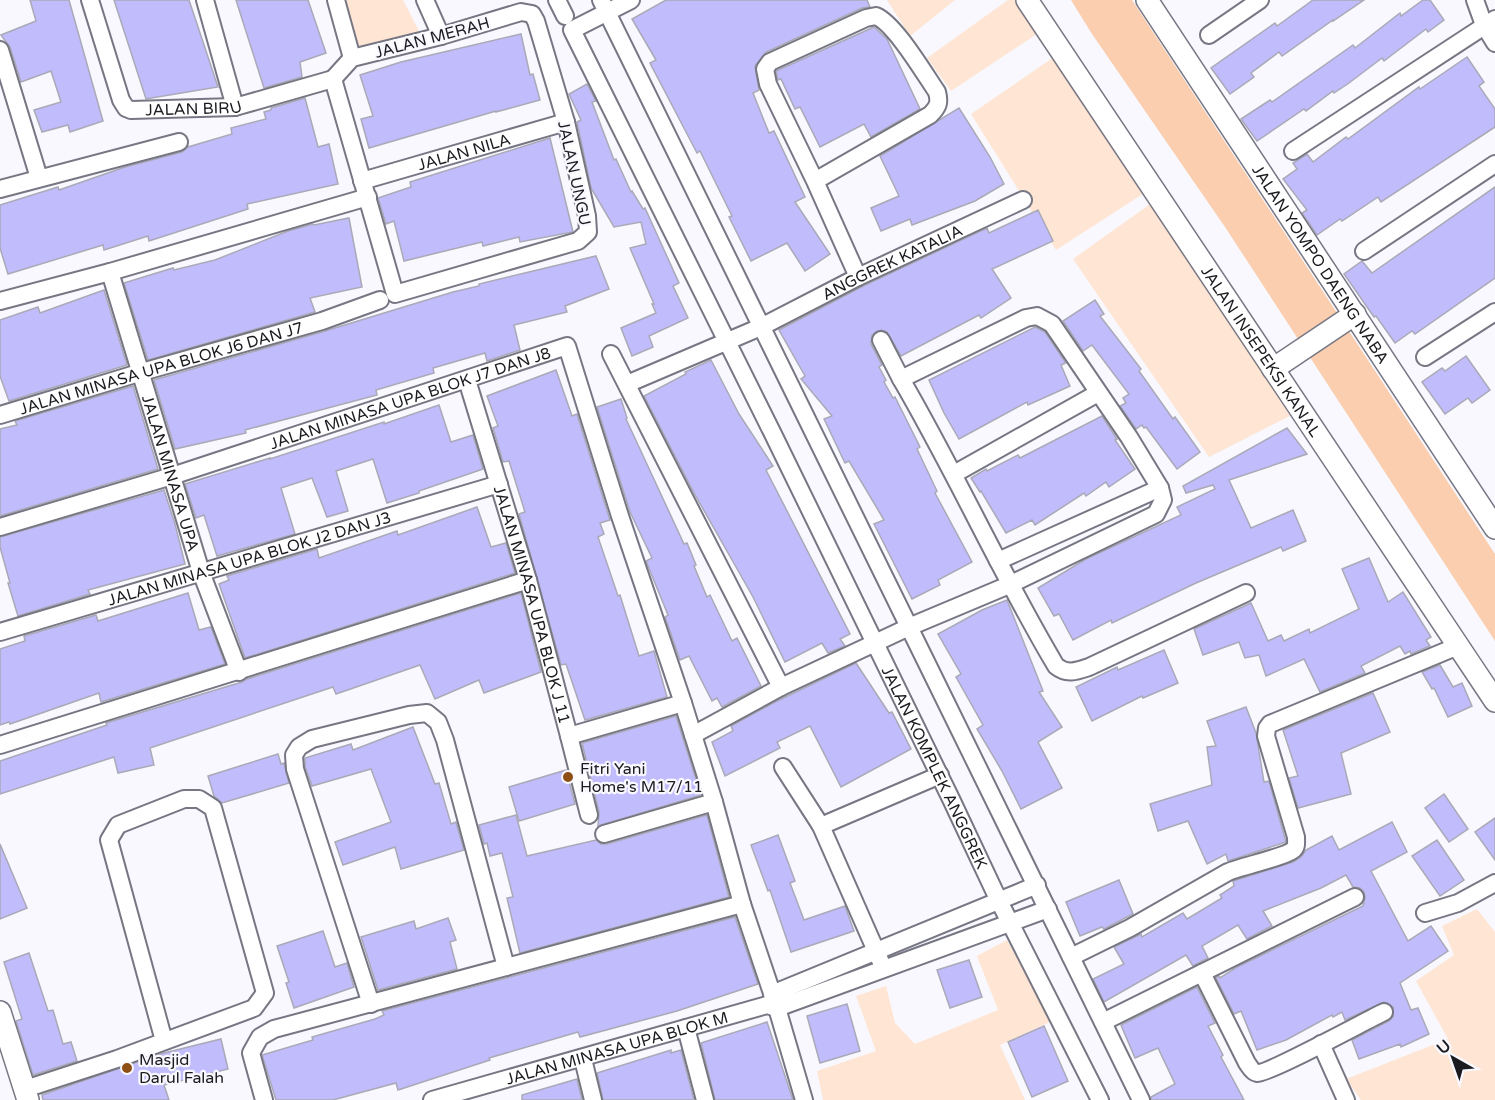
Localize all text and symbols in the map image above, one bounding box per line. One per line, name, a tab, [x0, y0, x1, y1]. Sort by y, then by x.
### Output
street label: JALAN MERAH	[373, 13, 492, 63]
street label: JALAN BIRU	[145, 97, 244, 121]
street label: JALAN UNGU	[553, 119, 595, 227]
street label: JALAN NILA	[415, 130, 513, 175]
street label: JALAN YOMPO DAENG NABA	[1247, 161, 1393, 368]
street label: ANGGREK KATALIA	[819, 221, 966, 305]
street label: JALAN INSEPEKSI KANAL	[1196, 262, 1325, 441]
street label: JALAN MINASA UPA BLOK J6 DAN J7	[17, 318, 306, 420]
street label: JALAN MINASA UPA BLOK J7 DAN J8	[267, 343, 553, 454]
street label: JALAN MINASA UPA	[137, 393, 203, 554]
street label: JALAN MINASA UPA BLOK J 11	[489, 483, 574, 726]
street label: JALAN MINASA UPA BLOK J2 DAN J3	[105, 508, 394, 610]
street label: JALAN KOMPLEK ANGGREK	[877, 663, 992, 872]
place label: Fitri Yani Home's M17/11	[580, 759, 703, 797]
marker: Fitri Yani Home's M17/11	[561, 770, 575, 784]
street label: JALAN MINASA UPA BLOK M	[504, 1008, 730, 1090]
north arrow	[1423, 1028, 1483, 1088]
text: U	[1433, 1036, 1455, 1059]
place label: Masjid Darul Falah	[139, 1050, 224, 1088]
marker: Masjid Darul Falah	[120, 1061, 134, 1075]

